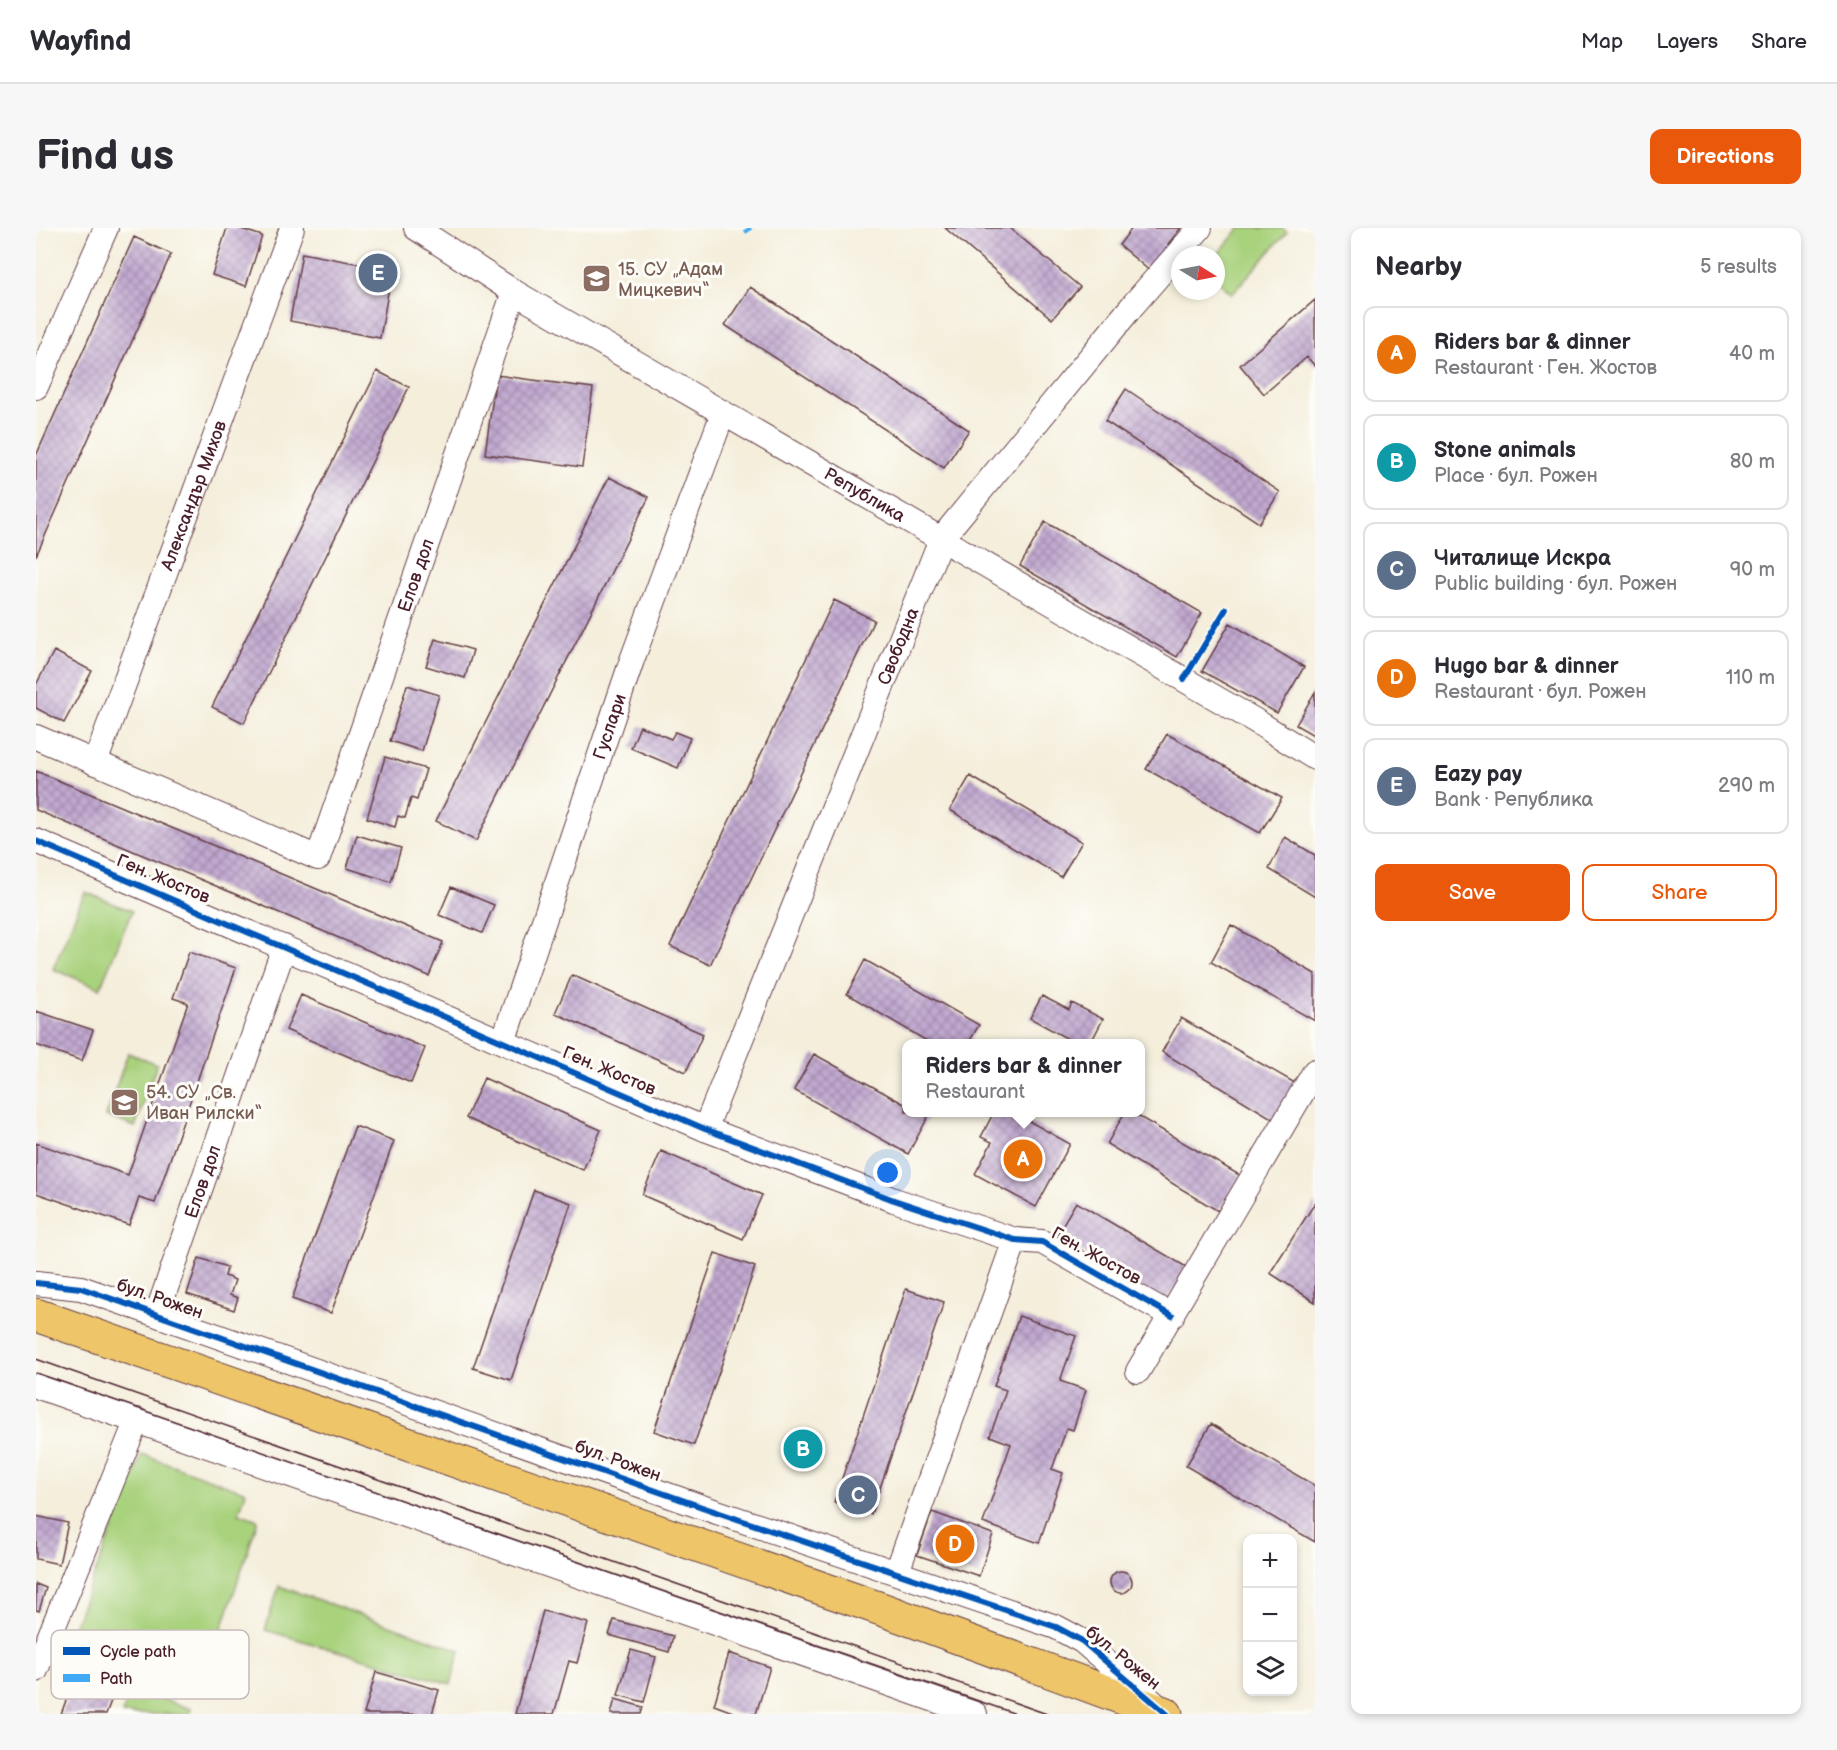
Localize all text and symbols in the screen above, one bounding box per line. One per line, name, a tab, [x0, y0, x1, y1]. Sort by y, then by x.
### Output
text: Wayfind	[30, 25, 131, 58]
text: Map	[1581, 29, 1623, 54]
text: Layers	[1656, 29, 1718, 54]
text: Share	[1751, 29, 1807, 54]
button: Directions	[1650, 129, 1801, 184]
text: Find us	[36, 131, 174, 182]
north arrow	[1171, 246, 1225, 300]
pin: E	[358, 250, 398, 296]
text: Nearby	[1375, 252, 1462, 283]
text: 5 results	[1700, 255, 1777, 279]
place label: 15. СУ „Адам Мицкевич“	[618, 259, 723, 301]
school or university icon: 15. СУ „Адам Мицкевич“	[581, 263, 613, 295]
text: Riders bar & dinner	[1434, 329, 1631, 356]
text: A	[1390, 342, 1403, 366]
text: 40 m	[1729, 342, 1775, 366]
text: Restaurant · Ген. Жостов	[1434, 356, 1657, 380]
street label: Александър Михов	[156, 417, 231, 574]
text: Stone animals	[1434, 437, 1576, 464]
text: B	[1389, 450, 1404, 474]
text: 80 m	[1730, 450, 1775, 474]
street label: Република	[820, 463, 909, 527]
text: Place · бул. Рожен	[1434, 464, 1598, 488]
street label: Елов дол	[394, 536, 438, 615]
text: Читалище Искра	[1434, 545, 1611, 572]
text: C	[1389, 558, 1404, 582]
text: 90 m	[1730, 558, 1775, 582]
text: Public building · бул. Рожен	[1434, 572, 1677, 596]
street label: Свободна	[873, 604, 923, 688]
text: Hugo bar & dinner	[1434, 653, 1619, 680]
text: D	[1390, 666, 1403, 690]
text: 110 m	[1726, 666, 1775, 690]
text: Restaurant · бул. Рожен	[1434, 680, 1647, 704]
street label: Гуслари	[589, 691, 630, 762]
text: Eazy pay	[1434, 761, 1522, 788]
text: E	[1390, 774, 1403, 798]
text: 290 m	[1718, 774, 1775, 798]
text: Bank · Република	[1434, 788, 1593, 812]
street label: Ген. Жостов	[113, 850, 213, 908]
button: Save	[1375, 864, 1570, 921]
button: Share	[1582, 864, 1777, 921]
popup	[902, 1039, 1145, 1117]
street label: Ген. Жостов	[559, 1042, 659, 1100]
text: Riders bar & dinner	[925, 1053, 1122, 1080]
text: Restaurant	[925, 1080, 1025, 1104]
place label: 54. СУ „Св. Иван Рилски“	[146, 1082, 262, 1124]
school or university icon: 54. СУ „Св. Иван Рилски“	[109, 1086, 141, 1118]
pin: A	[1004, 1136, 1042, 1182]
street label: Елов дол	[180, 1142, 225, 1221]
your location	[873, 1158, 902, 1187]
street label: Ген. Жостов	[1047, 1223, 1145, 1290]
street label: бул. Рожен	[114, 1274, 206, 1324]
pin: B	[784, 1426, 822, 1472]
street label: бул. Рожен	[572, 1436, 664, 1486]
pin: C	[838, 1472, 878, 1518]
pin: D	[936, 1522, 974, 1566]
map controls	[1243, 1534, 1297, 1696]
button: +	[1243, 1534, 1297, 1588]
button: −	[1243, 1588, 1297, 1642]
street label: бул. Рожен	[1081, 1622, 1165, 1694]
legend	[51, 1630, 249, 1699]
button: layers	[1243, 1642, 1297, 1696]
text: Cycle path	[100, 1643, 176, 1662]
text: Path	[100, 1670, 132, 1689]

